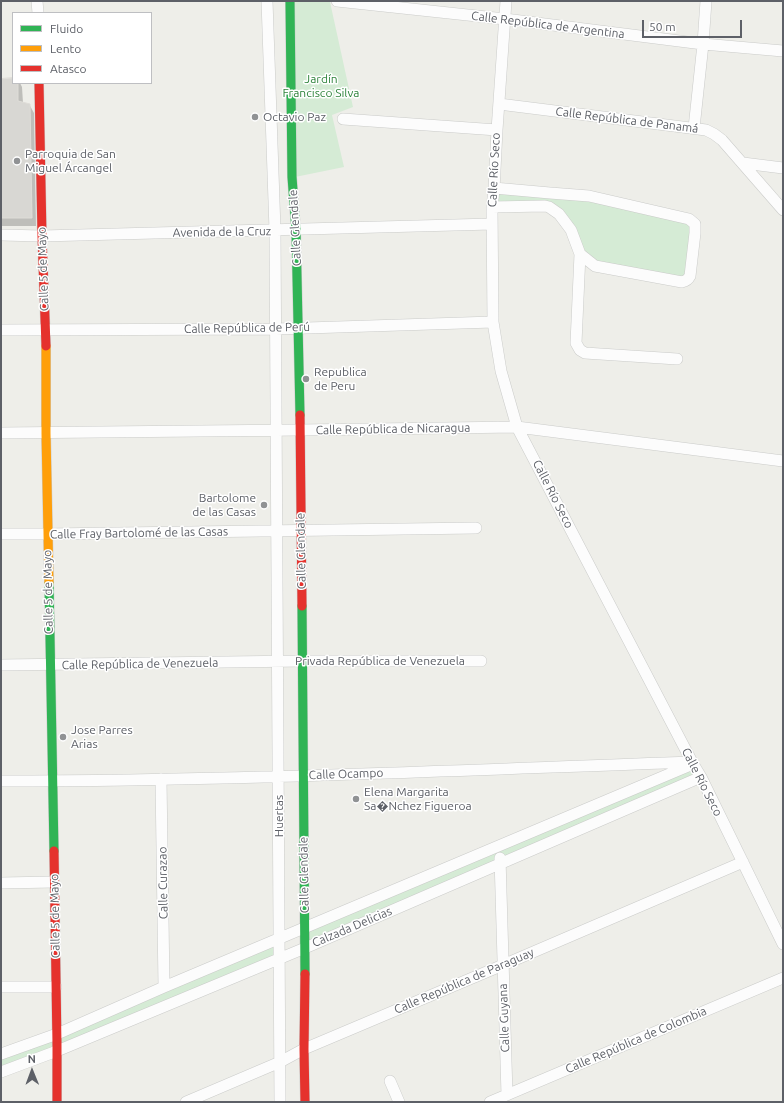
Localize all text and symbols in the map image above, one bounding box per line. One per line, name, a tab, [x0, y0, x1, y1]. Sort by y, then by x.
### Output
street label: Calle República de Argentina	[470, 8, 626, 42]
legend	[12, 12, 152, 84]
scale bar	[644, 12, 744, 38]
text: 50 m	[649, 20, 676, 33]
text: Fluido	[50, 22, 83, 35]
text: Lento	[50, 42, 81, 55]
text: Atasco	[50, 62, 86, 75]
park label: Jardín Francisco Silva	[282, 72, 360, 100]
street label: Calle República de Panamá	[555, 104, 699, 136]
place label: Octavio Paz	[263, 110, 326, 124]
marker: Octavio Paz	[250, 112, 260, 122]
street label: Calle Río Seco	[485, 132, 503, 208]
place label: Parroquia de San Miguel Árcangel	[25, 147, 116, 175]
marker: Parroquia de San Miguel Árcangel	[12, 156, 22, 166]
street label: Calle Glendale	[286, 189, 304, 267]
street label: Avenida de la Cruz	[173, 224, 271, 240]
street label: Calle 5 de Mayo	[34, 227, 52, 311]
street label: Calle República de Perú	[184, 320, 310, 336]
place label: Republica de Peru	[314, 365, 367, 393]
marker: Republica de Peru	[301, 374, 311, 384]
street label: Calle República de Nicaragua	[315, 420, 471, 438]
street label: Calle Río Seco	[530, 457, 576, 531]
place label: Bartolome de las Casas	[192, 491, 256, 519]
marker: Bartolome de las Casas	[259, 500, 269, 510]
street label: Calle Glendale	[293, 513, 309, 589]
street label: Calle Fray Bartolomé de las Casas	[50, 524, 228, 542]
street label: Calle 5 de Mayo	[40, 550, 56, 634]
street label: Privada República de Venezuela	[295, 654, 465, 668]
street label: Calle República de Venezuela	[62, 655, 218, 673]
place label: Jose Parres Arias	[71, 723, 133, 751]
marker: Jose Parres Arias	[58, 732, 68, 742]
street label: Calle Río Seco	[679, 745, 725, 819]
street label: Calle Ocampo	[308, 766, 384, 782]
place label: Elena Margarita Sa�Nchez Figueroa	[364, 785, 472, 813]
marker: Elena Margarita Sa�Nchez Figueroa	[351, 794, 361, 804]
street label: Huertas	[272, 795, 286, 837]
street label: Calle Glendale	[296, 837, 312, 913]
street label: Calle Curazao	[155, 847, 171, 919]
street label: Calle 5 de Mayo	[47, 874, 63, 958]
street label: Calzada Delicias	[310, 904, 394, 950]
street label: Calle República de Paraguay	[392, 945, 536, 1017]
street label: Calle Guyana	[496, 983, 512, 1053]
street label: Calle República de Colombia	[563, 1004, 709, 1076]
north arrow	[12, 1051, 52, 1091]
text: N	[28, 1053, 36, 1065]

